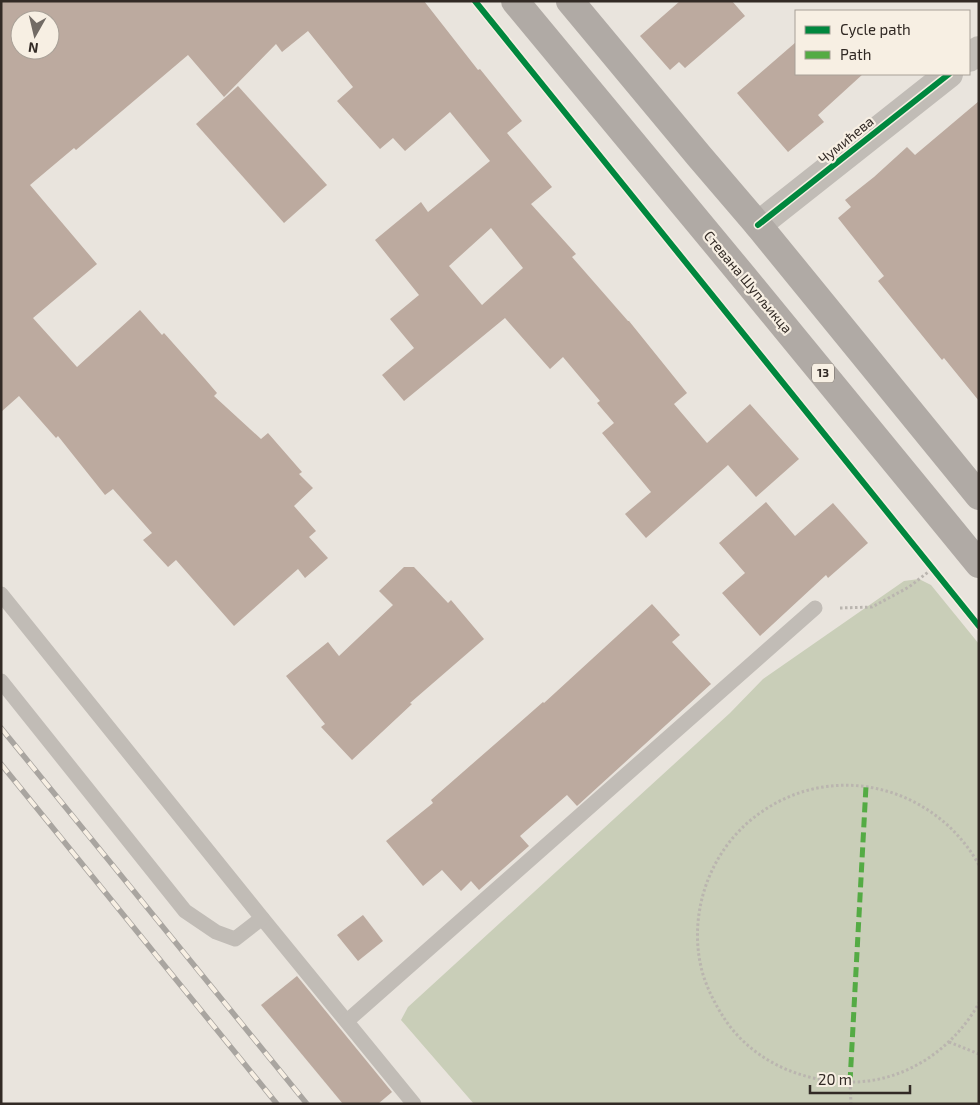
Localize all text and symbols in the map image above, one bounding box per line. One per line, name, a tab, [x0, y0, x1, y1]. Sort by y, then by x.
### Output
north arrow	[10, 10, 60, 60]
legend	[795, 10, 970, 75]
text: Cycle path	[840, 20, 911, 38]
text: N	[27, 39, 39, 57]
text: Path	[840, 45, 871, 63]
street label: Чумићева	[815, 112, 877, 167]
street label: Стевана Шупљикца	[701, 227, 796, 336]
road number: 13	[812, 363, 834, 382]
scale bar	[810, 1062, 910, 1094]
text: 20 m	[818, 1070, 852, 1088]

